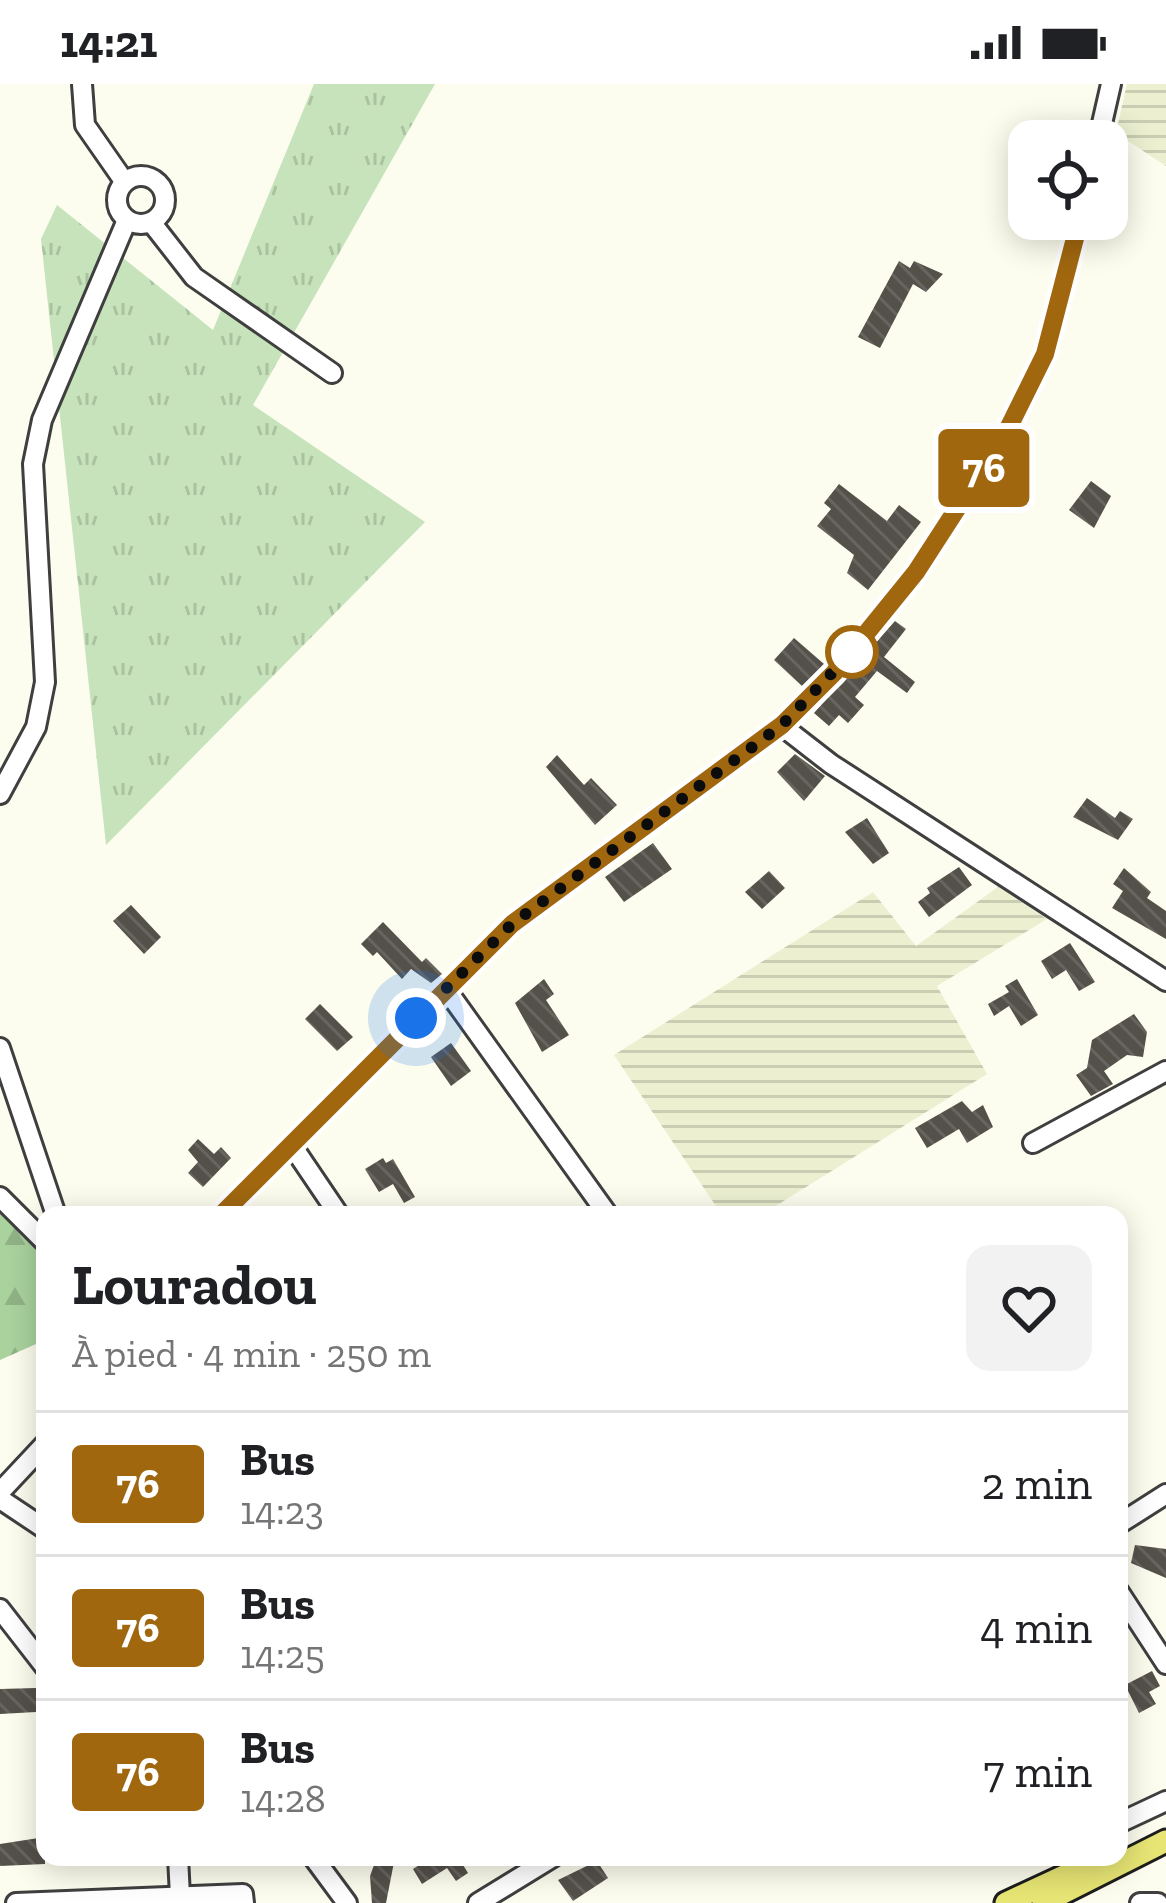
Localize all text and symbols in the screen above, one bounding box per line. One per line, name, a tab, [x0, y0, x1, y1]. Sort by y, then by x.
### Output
text: 14:21	[60, 15, 157, 69]
map controls	[1008, 120, 1128, 240]
button: locate	[1008, 120, 1128, 240]
line badge: 76	[930, 429, 1038, 507]
text: 76	[962, 442, 1006, 493]
unlabelled marker	[827, 627, 877, 677]
your location	[386, 988, 446, 1048]
button: heart	[966, 1245, 1092, 1371]
text: Louradou	[72, 1250, 317, 1319]
text: À pied · 4 min · 250 m	[72, 1330, 431, 1377]
text: Bus	[240, 1433, 315, 1487]
text: 2 min	[981, 1457, 1092, 1511]
text: 76	[116, 1458, 160, 1509]
text: 14:23	[240, 1487, 324, 1534]
text: Bus	[240, 1577, 315, 1631]
text: 4 min	[980, 1601, 1092, 1655]
text: 76	[116, 1602, 160, 1653]
text: 14:25	[240, 1631, 325, 1678]
text: Bus	[240, 1721, 315, 1775]
text: 7 min	[983, 1745, 1092, 1799]
text: 76	[116, 1746, 160, 1797]
text: 14:28	[240, 1775, 326, 1822]

